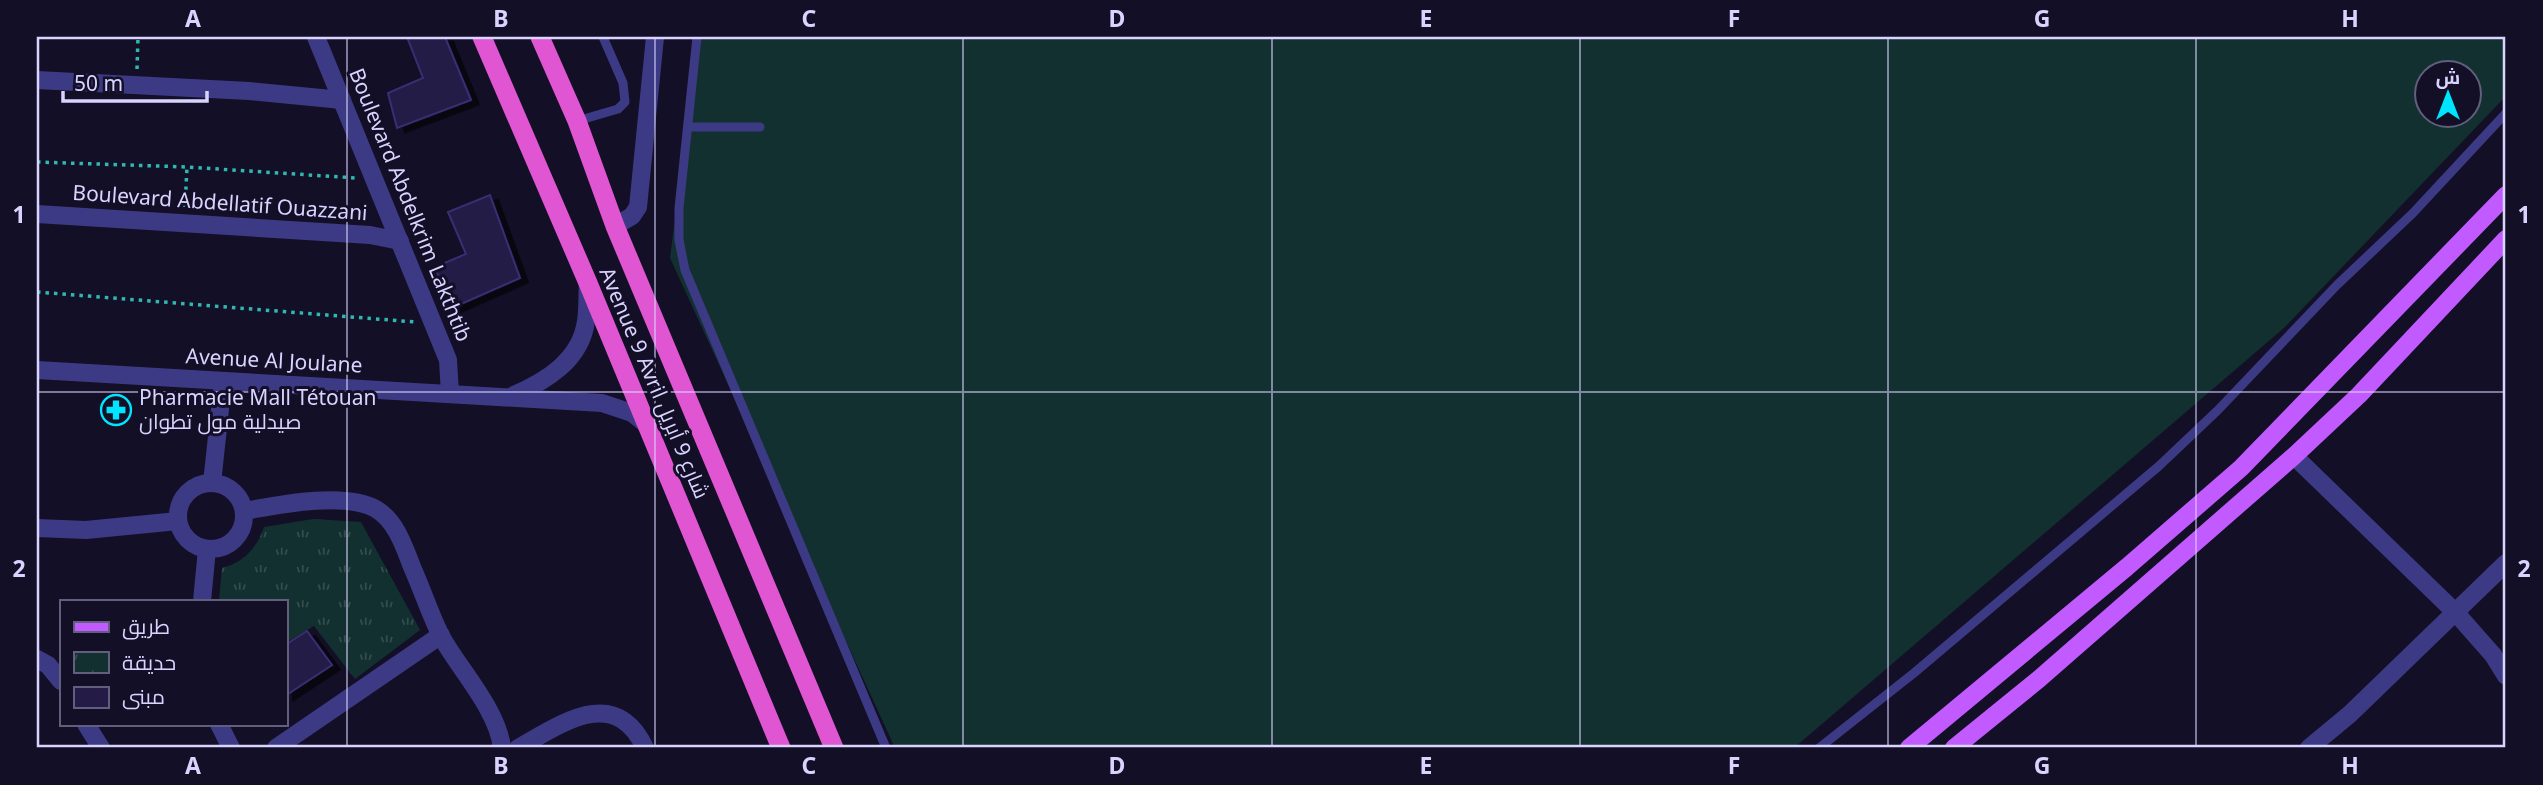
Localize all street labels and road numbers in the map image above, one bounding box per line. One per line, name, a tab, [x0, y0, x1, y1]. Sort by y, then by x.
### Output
street label: Boulevard Abdelkrim Lakthtib	[343, 64, 479, 346]
street label: Boulevard Abdellatif Ouazzani	[72, 178, 369, 226]
street label: Avenue 9 Avril شارع 9 أبريل	[592, 263, 716, 503]
street label: Avenue Al Joulane	[185, 341, 363, 379]

